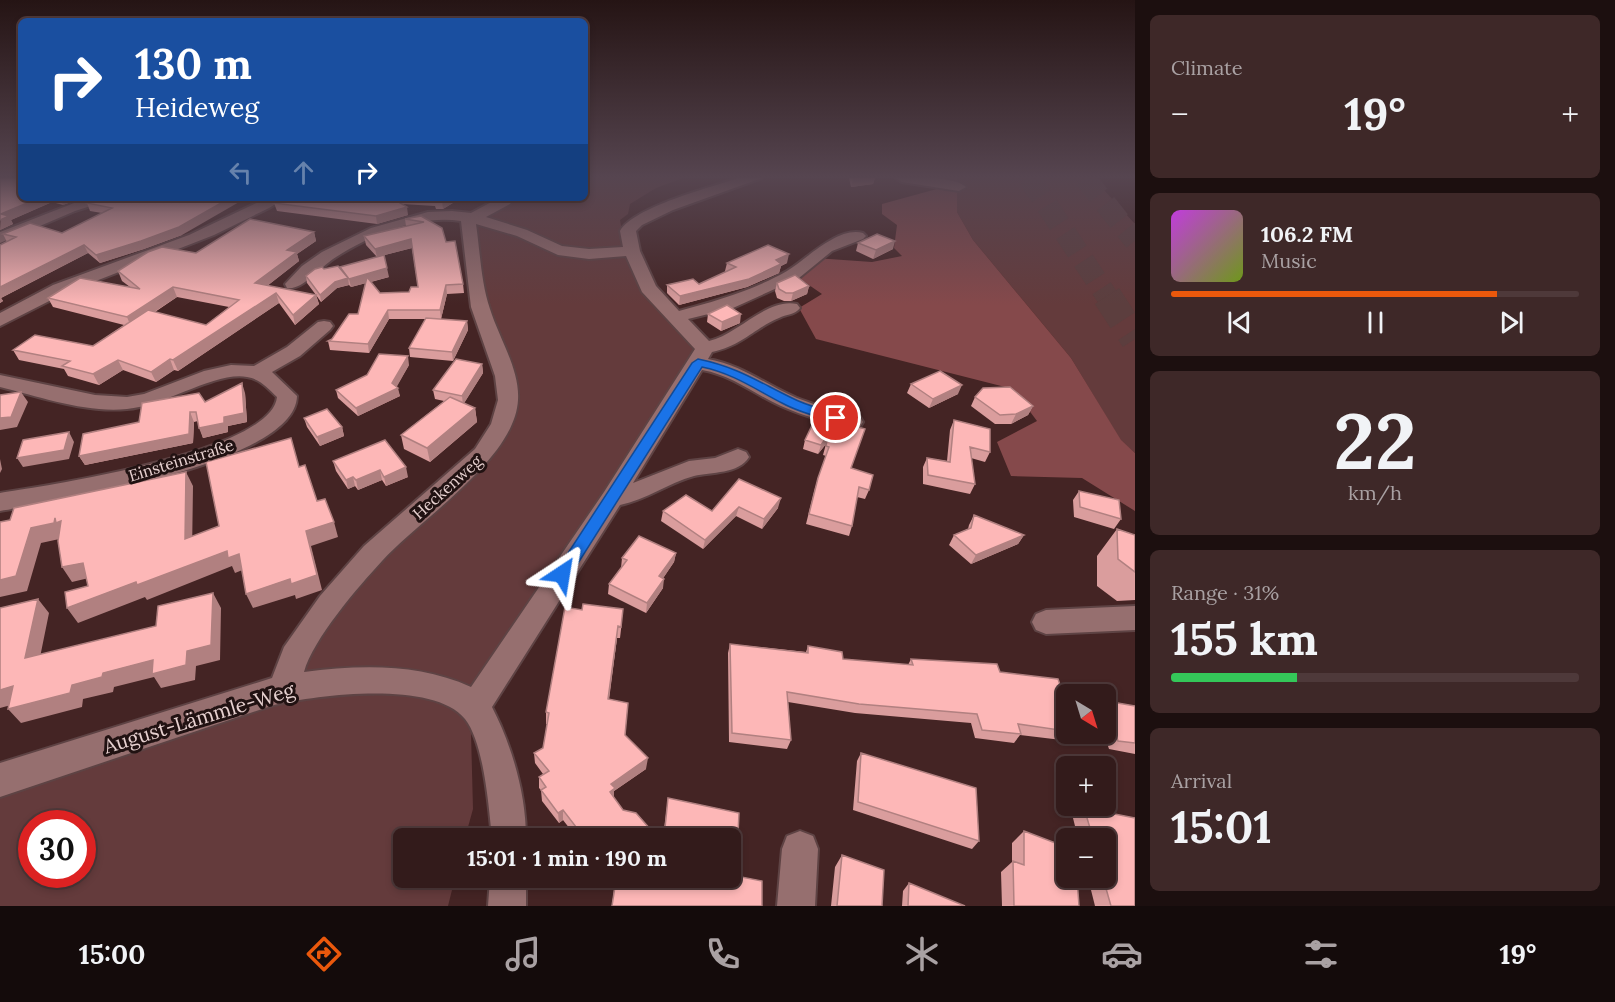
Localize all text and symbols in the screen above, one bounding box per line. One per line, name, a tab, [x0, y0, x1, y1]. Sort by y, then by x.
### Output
text: 130 m	[135, 37, 252, 91]
icon: right	[36, 42, 114, 120]
text: Climate	[1171, 55, 1243, 80]
text: 19°	[1344, 85, 1406, 142]
text: Heideweg	[135, 90, 259, 124]
text: −	[1171, 93, 1189, 135]
text: +	[1561, 93, 1579, 135]
icon: left	[224, 156, 257, 189]
icon: ahead	[287, 156, 320, 189]
icon: right	[350, 156, 383, 189]
text: 106.2 FM	[1261, 220, 1353, 248]
text: Music	[1261, 248, 1317, 273]
icon: previous	[1223, 306, 1256, 339]
icon: pause	[1359, 306, 1392, 339]
icon: next	[1495, 306, 1528, 339]
text: 22	[1333, 391, 1417, 490]
pin	[810, 392, 861, 443]
icon: arrive	[819, 401, 852, 434]
street label: Einsteinstraße	[126, 434, 236, 485]
street label: Heckenweg	[408, 450, 486, 523]
text: km/h	[1348, 480, 1402, 505]
position arrow	[530, 542, 594, 606]
text: Range · 31%	[1171, 580, 1279, 605]
text: 155 km	[1171, 610, 1318, 667]
street label: August-Lämmle-Weg	[99, 676, 298, 759]
north arrow	[1056, 684, 1116, 744]
map controls	[1056, 684, 1116, 888]
button: +	[1056, 756, 1116, 816]
text: Arrival	[1171, 768, 1232, 793]
text: 15:01	[1171, 798, 1272, 855]
speed limit sign: 30	[18, 810, 96, 888]
button: −	[1056, 828, 1116, 888]
text: 15:01 · 1 min · 190 m	[467, 844, 667, 872]
icon: directions	[303, 933, 345, 975]
icon: music	[502, 933, 544, 975]
icon: phone	[702, 933, 744, 975]
icon: climate	[901, 933, 943, 975]
icon: car	[1101, 933, 1143, 975]
icon: filters	[1300, 933, 1342, 975]
text: 15:00	[79, 937, 145, 971]
text: 19°	[1499, 937, 1536, 971]

